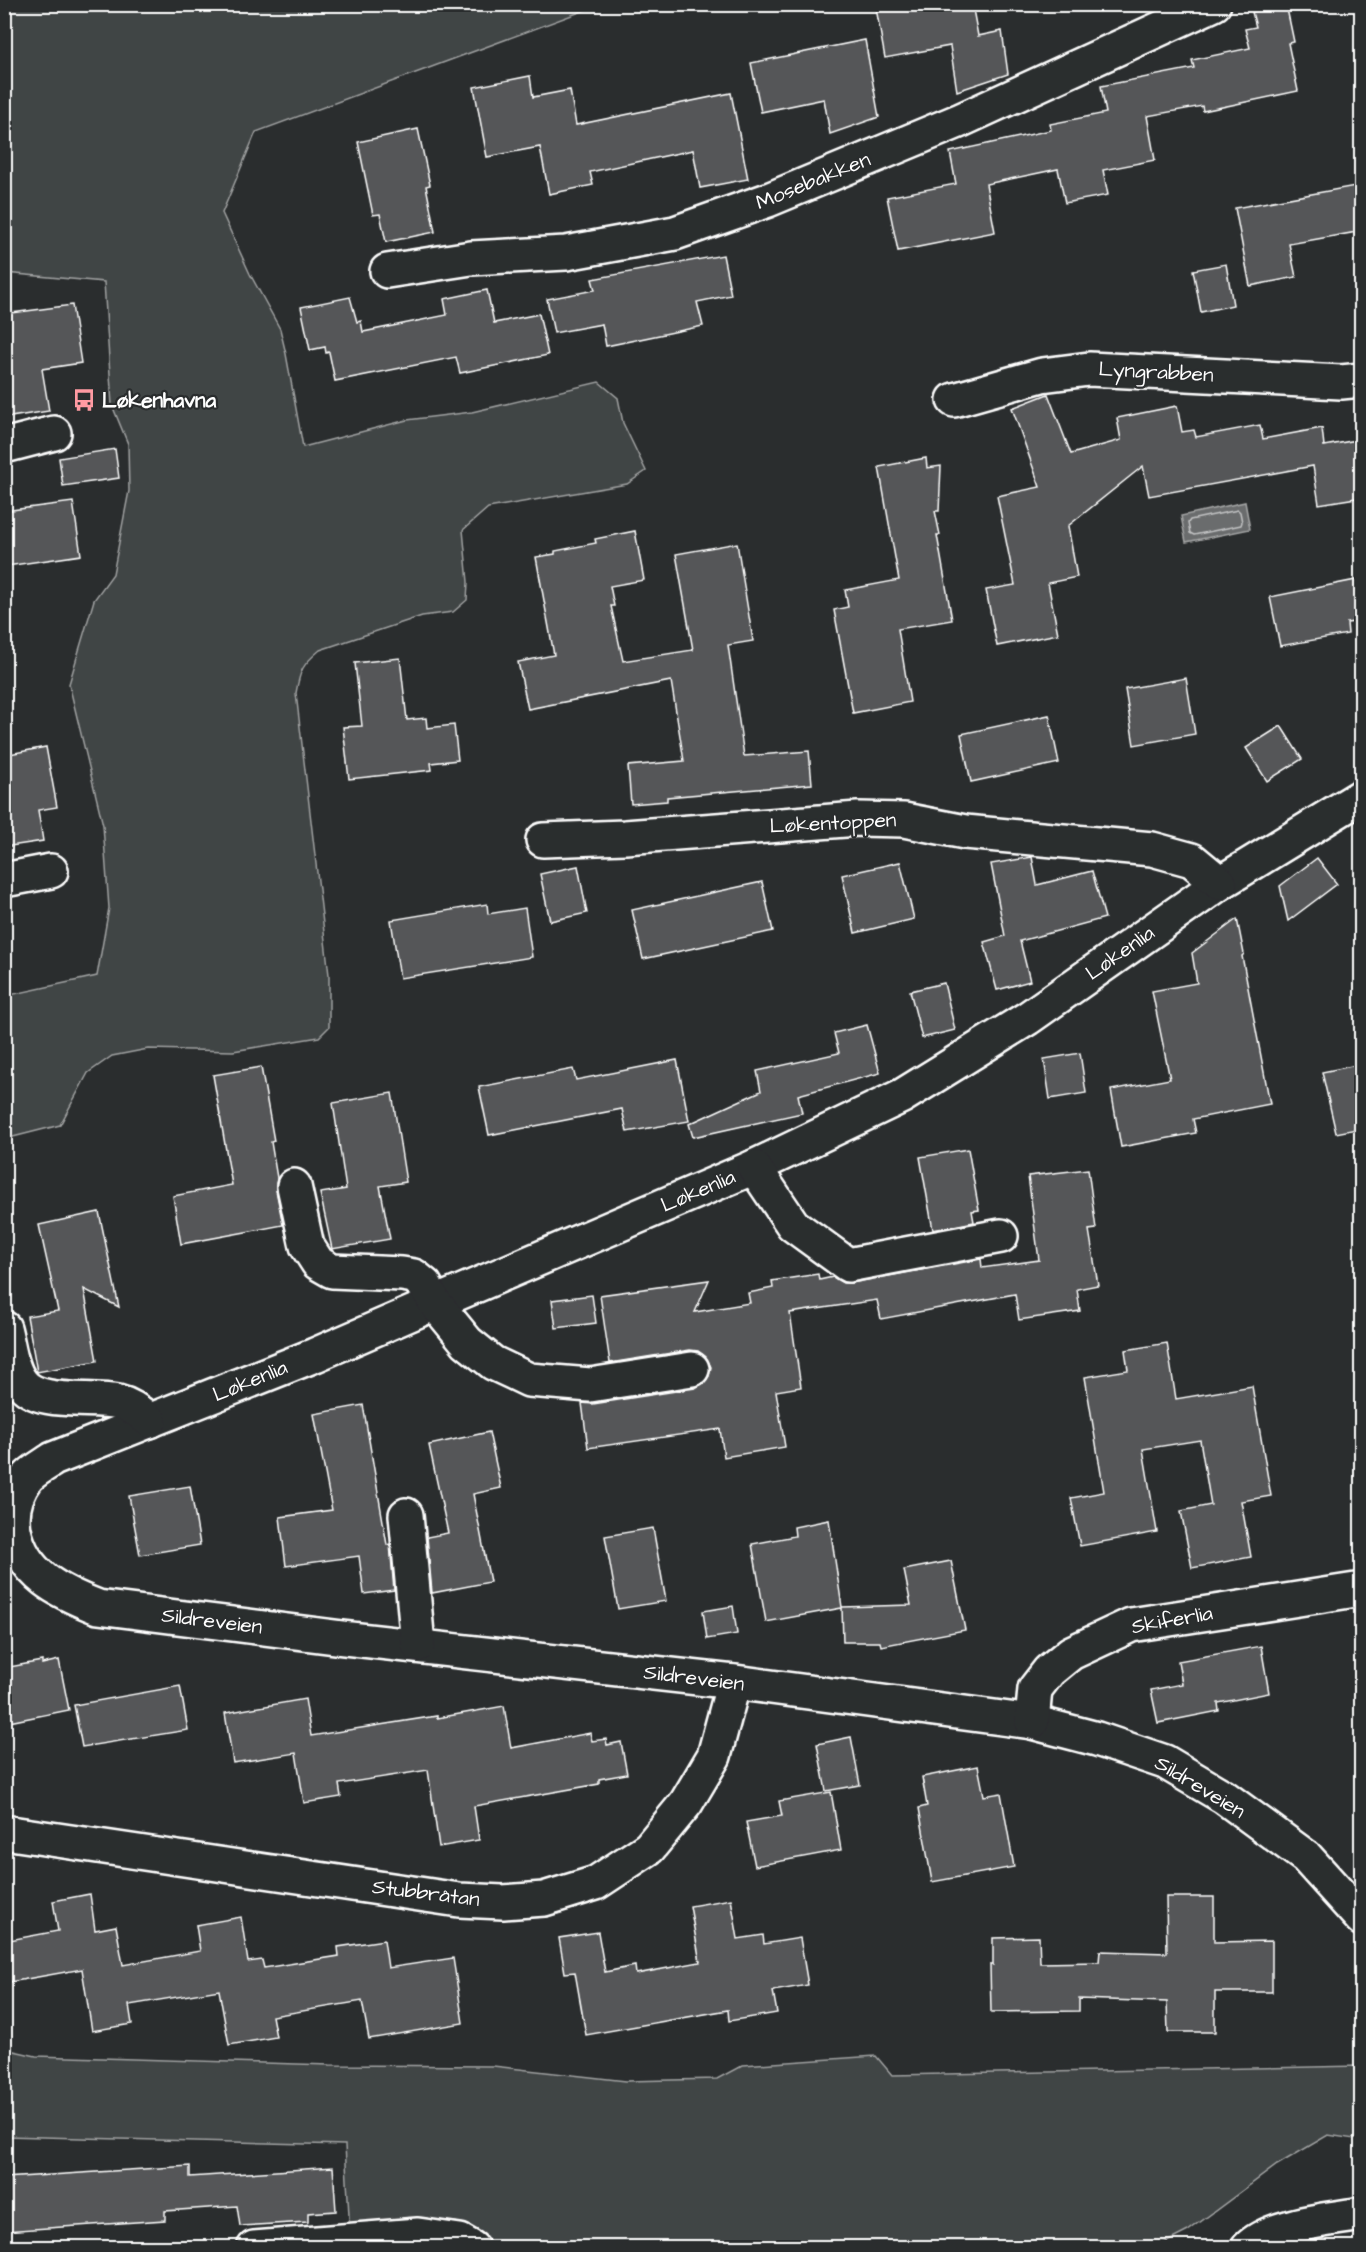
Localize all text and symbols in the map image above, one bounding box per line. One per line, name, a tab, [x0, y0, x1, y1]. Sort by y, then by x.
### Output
street label: Mosebakken	[751, 145, 875, 217]
street label: Lyngrabben	[1098, 355, 1214, 391]
place label: Løkenhavna	[102, 386, 217, 415]
bus stop icon: Løkenhavna	[71, 387, 97, 413]
street label: Løkentoppen	[769, 805, 897, 842]
street label: Løkenlia	[1080, 918, 1161, 987]
street label: Løkenlia	[656, 1162, 740, 1220]
street label: Løkenlia	[208, 1353, 292, 1409]
street label: Skiferlia	[1129, 1599, 1215, 1641]
street label: Sildreveien	[160, 1600, 264, 1642]
street label: Sildreveien	[642, 1657, 746, 1699]
street label: Sildreveien	[1149, 1749, 1251, 1825]
street label: Stubbråtan	[371, 1872, 481, 1914]

